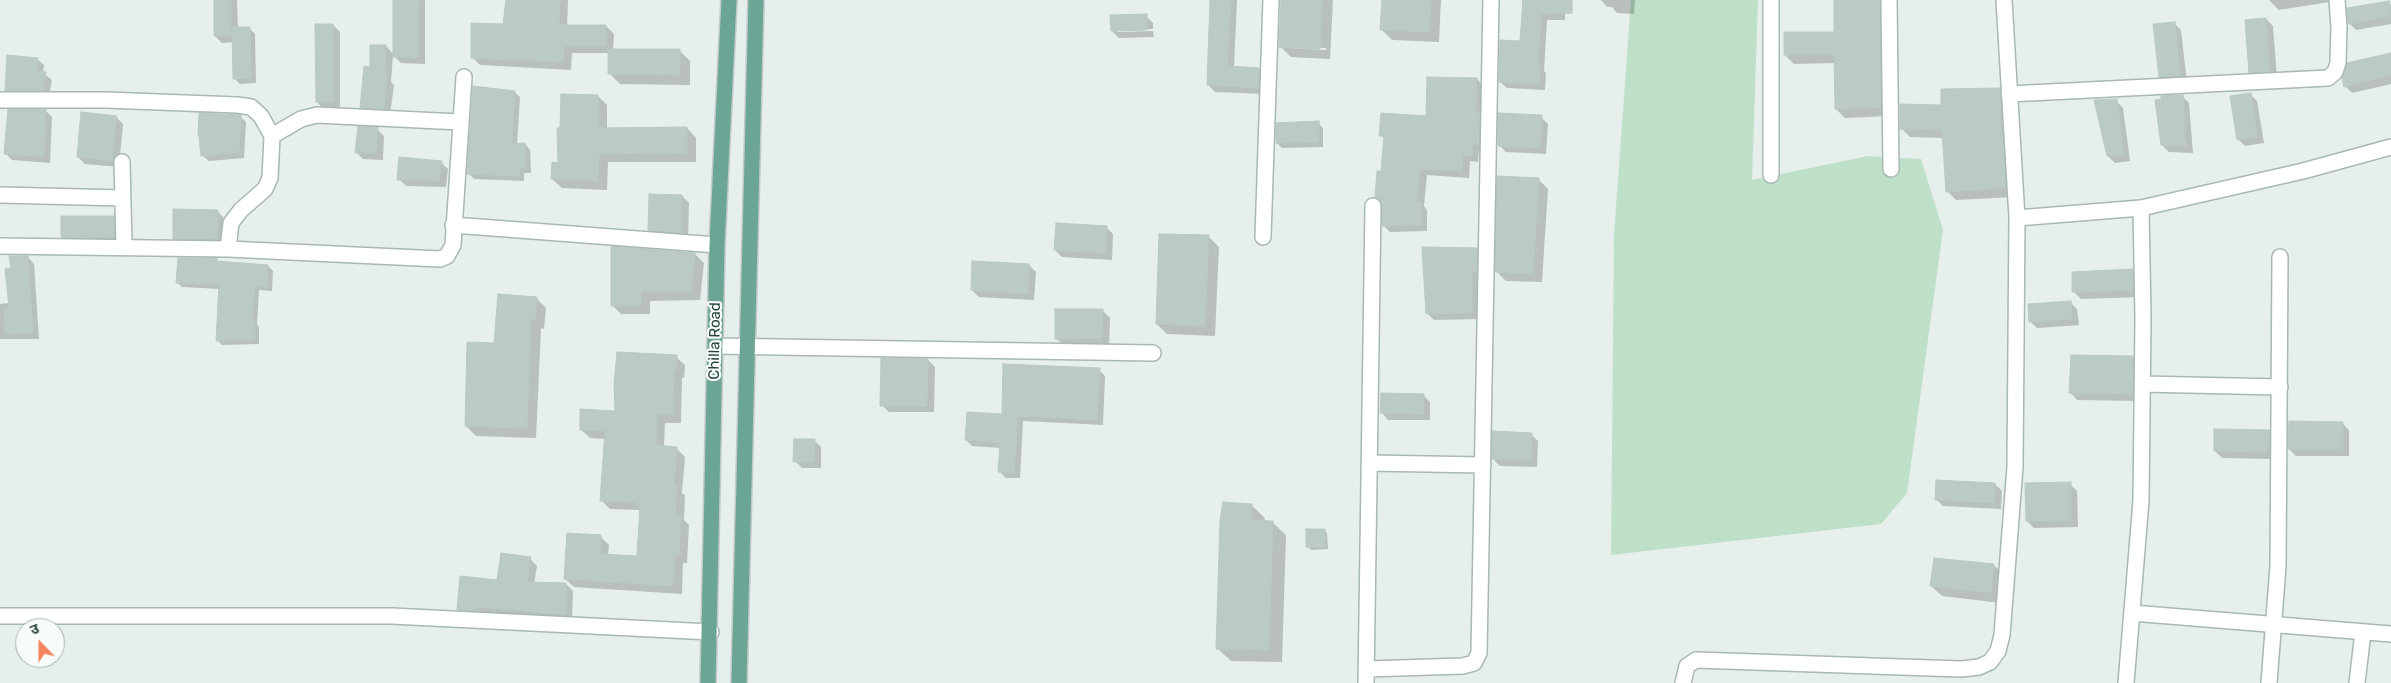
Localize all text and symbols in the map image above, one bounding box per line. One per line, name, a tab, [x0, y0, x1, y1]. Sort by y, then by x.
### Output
street label: Chilla Road	[705, 302, 725, 380]
north arrow	[15, 618, 65, 668]
text: उ	[28, 620, 42, 639]

